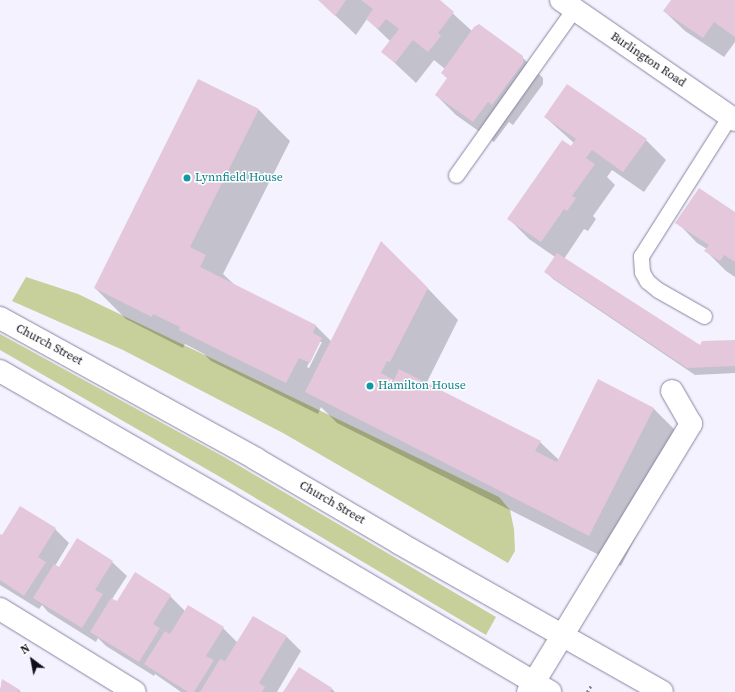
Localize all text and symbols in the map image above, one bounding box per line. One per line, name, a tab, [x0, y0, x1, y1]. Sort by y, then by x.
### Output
street label: Burlington Road	[608, 30, 688, 90]
place label: Lynnfield House	[195, 171, 283, 185]
marker: Lynnfield House	[182, 173, 192, 183]
street label: Church Street	[13, 321, 85, 369]
place label: Hamilton House	[378, 379, 466, 393]
marker: Hamilton House	[365, 381, 375, 391]
street label: Church Street	[297, 478, 367, 528]
north arrow	[12, 640, 52, 680]
text: N	[18, 641, 33, 658]

